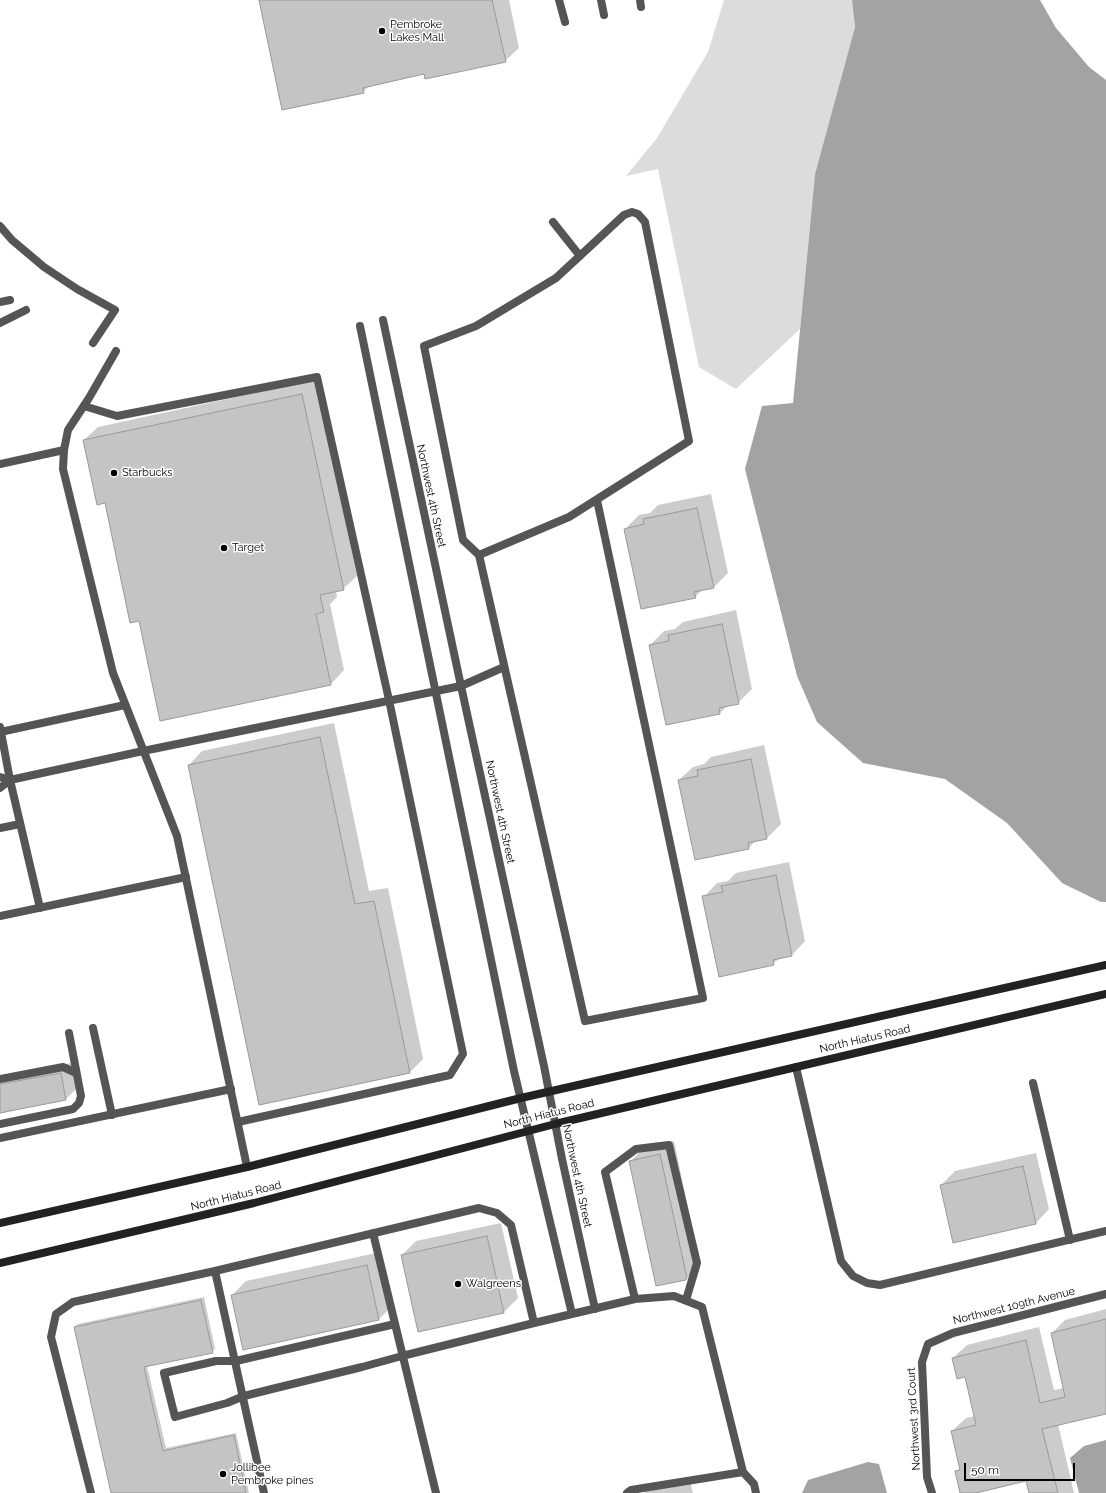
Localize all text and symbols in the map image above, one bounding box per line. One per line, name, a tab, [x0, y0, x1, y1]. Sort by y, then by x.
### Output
place label: Pembroke Lakes Mall	[390, 18, 444, 44]
marker: Pembroke Lakes Mall	[377, 26, 387, 36]
street label: Northwest 4th Street	[414, 443, 448, 549]
place label: Starbucks	[122, 466, 173, 480]
marker: Starbucks	[109, 468, 119, 478]
place label: Target	[232, 541, 264, 555]
marker: Target	[219, 543, 229, 553]
street label: Northwest 4th Street	[483, 759, 517, 865]
street label: North Hiatus Road	[818, 1022, 912, 1056]
street label: North Hiatus Road	[502, 1096, 596, 1132]
street label: Northwest 4th Street	[560, 1123, 594, 1229]
street label: North Hiatus Road	[189, 1178, 283, 1214]
place label: Walgreens	[466, 1277, 521, 1291]
marker: Walgreens	[453, 1279, 463, 1289]
street label: Northwest 109th Avenue	[952, 1284, 1076, 1328]
street label: Northwest 3rd Court	[905, 1367, 923, 1471]
scale bar	[966, 1455, 1077, 1481]
place label: Jollibee Pembroke pines	[231, 1461, 313, 1487]
text: 50 m	[971, 1463, 999, 1477]
marker: Jollibee Pembroke pines	[218, 1469, 228, 1479]

